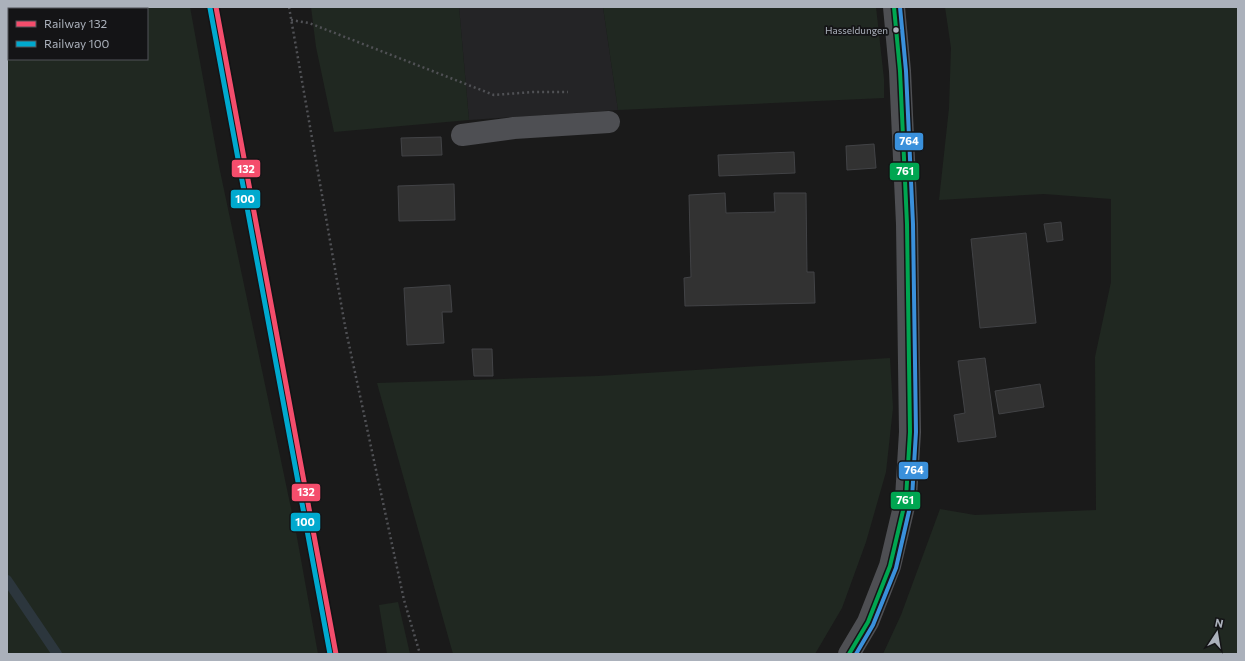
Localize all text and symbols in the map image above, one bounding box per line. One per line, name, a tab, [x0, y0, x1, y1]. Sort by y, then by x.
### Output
legend	[8, 8, 148, 60]
text: Railway 132	[44, 16, 107, 30]
place label: Hasseldungen	[825, 24, 888, 36]
marker: Hasseldungen	[891, 25, 901, 35]
text: Railway 100	[44, 36, 110, 50]
line badge: 764	[894, 132, 924, 151]
text: 764	[899, 134, 919, 147]
line badge: 132	[231, 159, 261, 178]
text: 132	[237, 162, 255, 175]
line badge: 761	[889, 162, 920, 181]
text: 761	[896, 164, 914, 177]
line badge: 100	[230, 189, 261, 209]
text: 100	[235, 192, 255, 205]
line badge: 764	[898, 461, 929, 480]
text: 764	[904, 463, 924, 476]
line badge: 132	[291, 483, 321, 502]
text: 132	[297, 485, 315, 498]
line badge: 761	[890, 491, 921, 510]
text: 761	[896, 493, 914, 506]
line badge: 100	[290, 512, 321, 532]
text: 100	[295, 515, 315, 528]
north arrow	[1197, 613, 1237, 653]
text: N	[1214, 616, 1225, 630]

